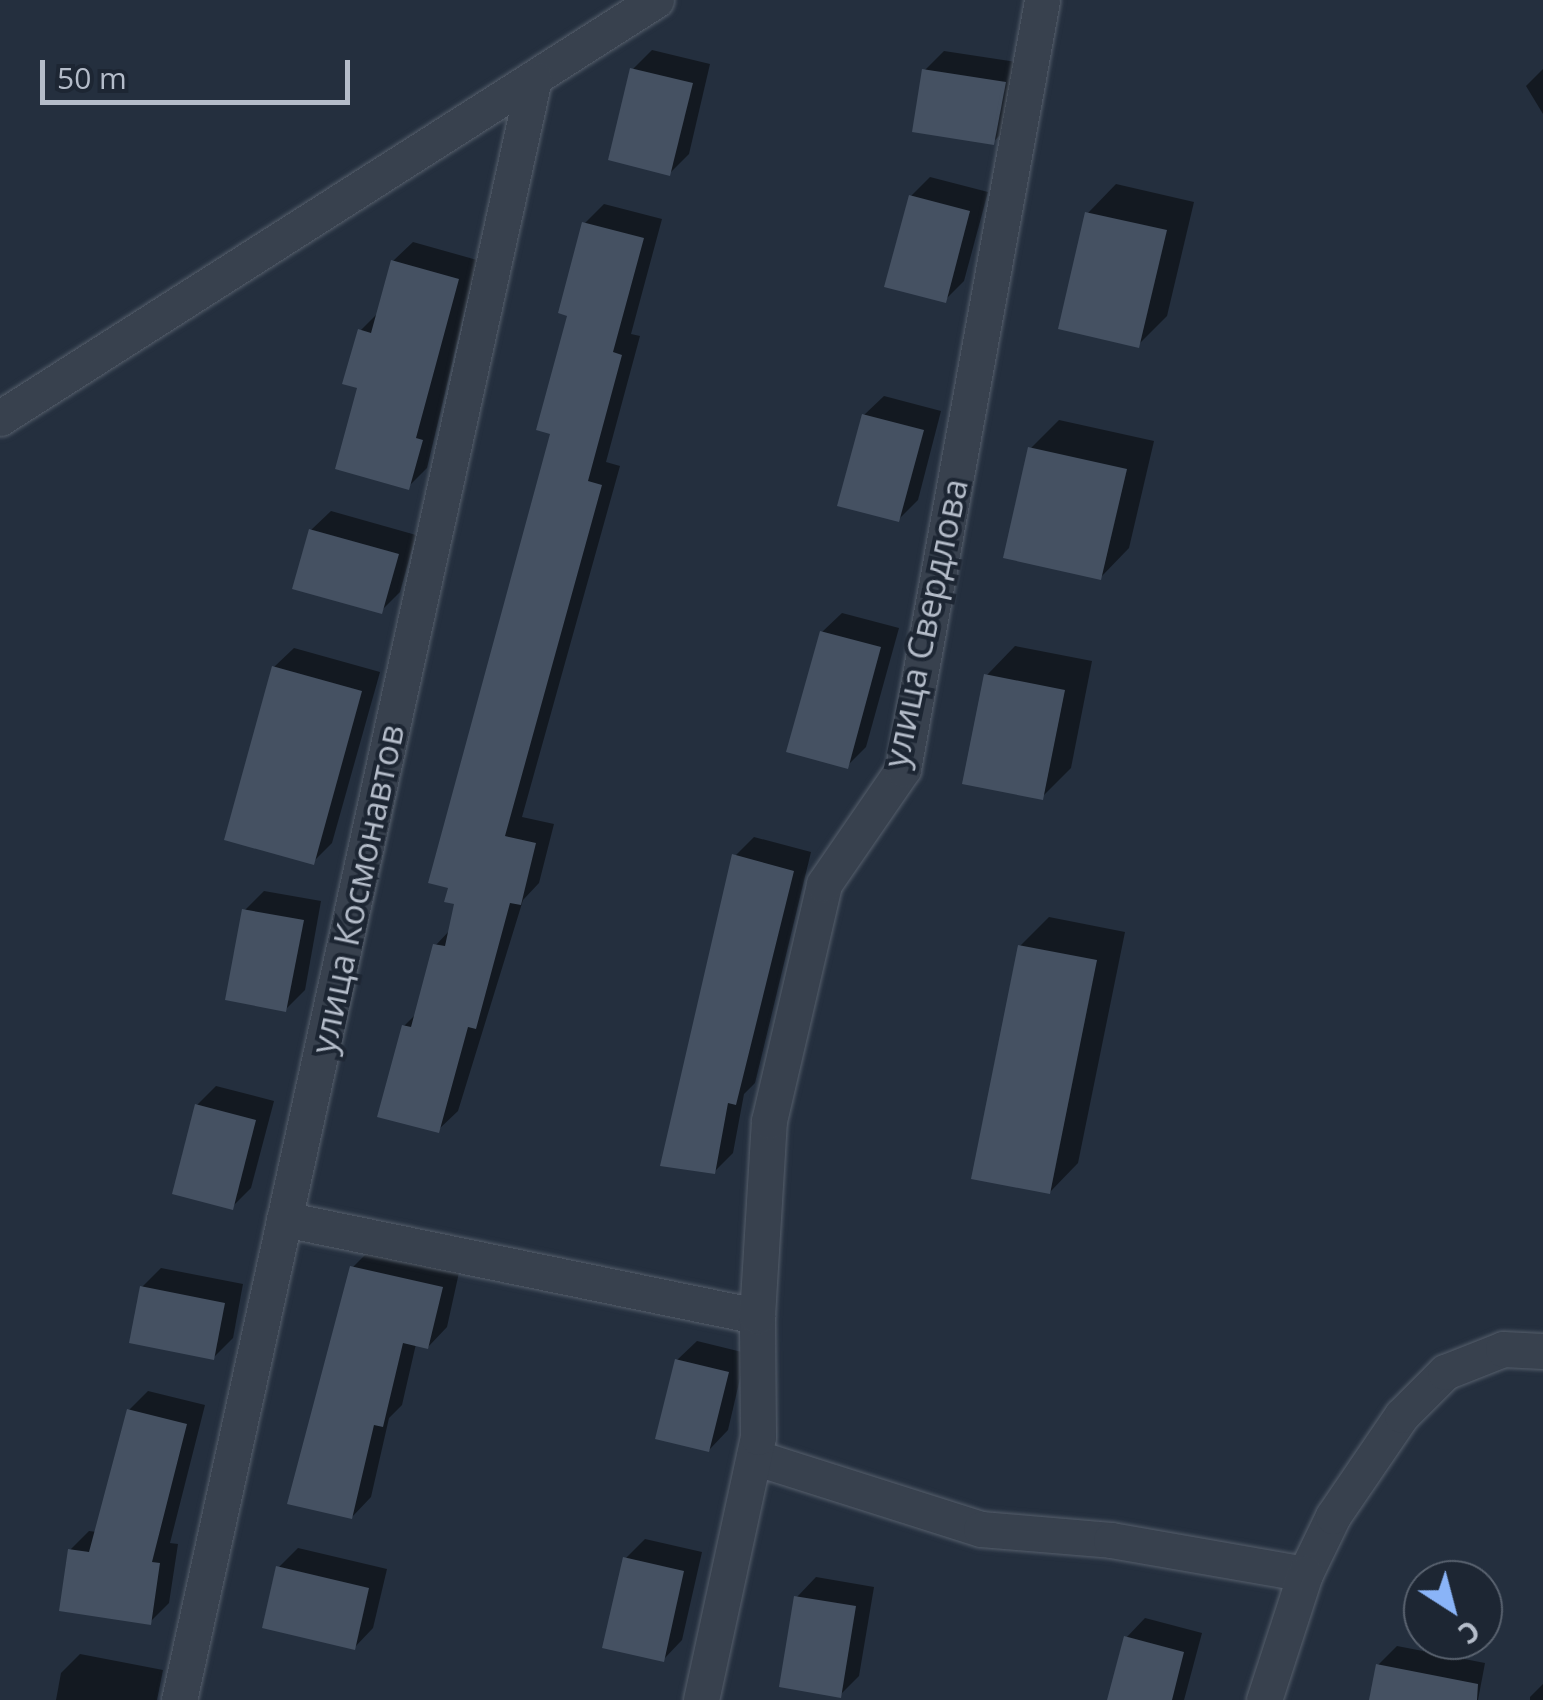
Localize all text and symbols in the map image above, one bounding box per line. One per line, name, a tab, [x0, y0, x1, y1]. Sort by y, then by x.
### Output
scale bar	[45, 40, 355, 102]
text: 50 m	[57, 57, 127, 98]
street label: улица Свердлова	[874, 475, 976, 771]
street label: улица Космонавтов	[302, 721, 412, 1057]
north arrow	[1403, 1560, 1503, 1660]
text: С	[1451, 1612, 1488, 1653]

